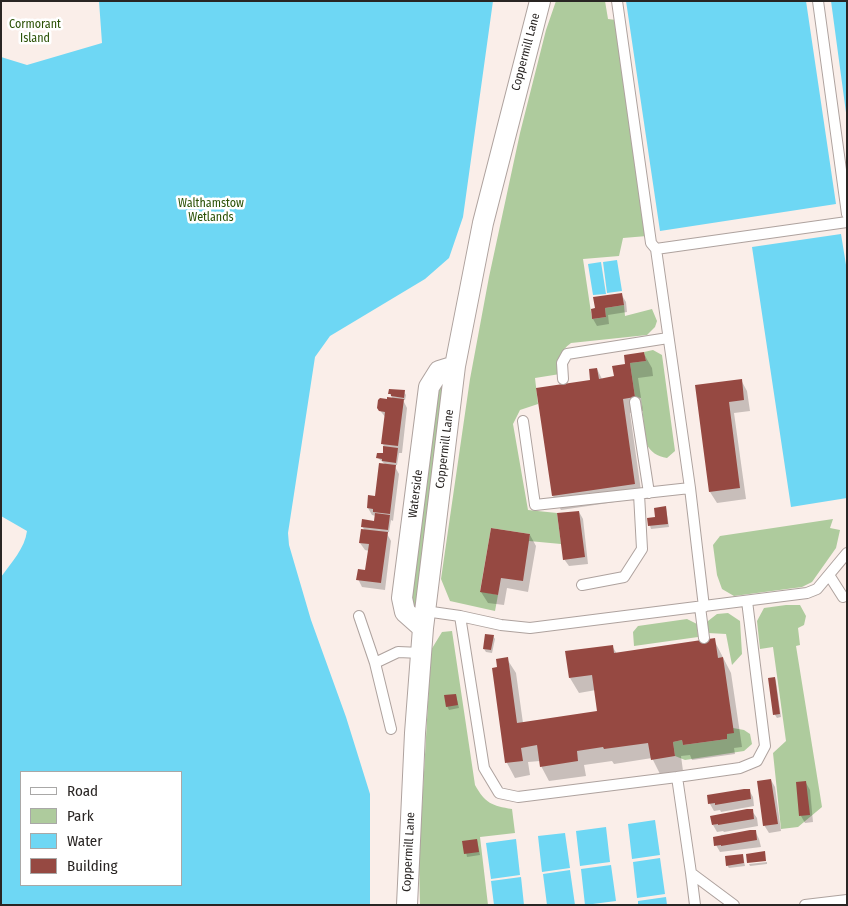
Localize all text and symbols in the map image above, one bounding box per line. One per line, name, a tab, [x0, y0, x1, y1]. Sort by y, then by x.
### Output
street label: Coppermill Lane	[509, 12, 543, 92]
park label: Cormorant Island	[9, 18, 61, 46]
park label: Walthamstow Wetlands	[178, 197, 244, 225]
street label: Coppermill Lane	[433, 409, 457, 489]
street label: Waterside	[406, 469, 426, 519]
legend	[20, 771, 182, 886]
text: Road	[67, 782, 98, 800]
text: Park	[67, 807, 94, 825]
street label: Coppermill Lane	[400, 812, 418, 892]
text: Water	[67, 832, 102, 850]
text: Building	[67, 857, 118, 875]

